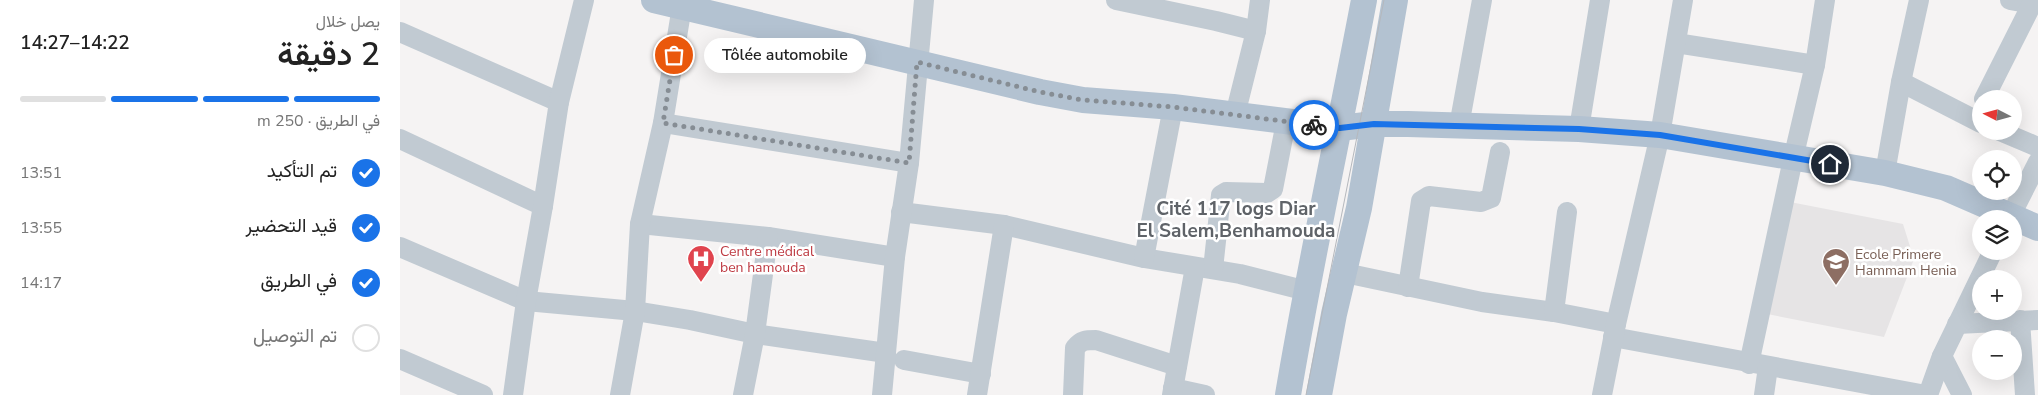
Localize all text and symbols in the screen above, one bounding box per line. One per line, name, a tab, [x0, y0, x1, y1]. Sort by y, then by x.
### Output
text: يصل خلال	[316, 11, 380, 33]
text: 14:22–14:27	[20, 30, 130, 56]
text: 2 دقيقة	[277, 33, 380, 76]
pin	[653, 34, 695, 76]
callout: Tôlée automobile	[704, 38, 866, 72]
icon: bag	[660, 41, 688, 69]
text: Tôlée automobile	[722, 44, 848, 66]
north arrow	[1972, 90, 2022, 140]
map controls	[1972, 90, 2022, 380]
courier	[1289, 100, 1339, 150]
text: في الطريق · 250 m	[257, 110, 380, 132]
icon: bike	[1300, 111, 1328, 139]
pin	[1809, 143, 1851, 185]
icon: home	[1816, 150, 1844, 178]
button: locate	[1972, 150, 2022, 200]
text: تم التأكيد	[267, 158, 337, 184]
icon: check	[352, 159, 380, 187]
text: 13:51	[20, 162, 62, 184]
district label: Cité 117 logs Diar El Salem,Benhamouda	[1137, 196, 1335, 244]
button: layers	[1972, 210, 2022, 260]
text: قيد التحضير	[246, 213, 337, 239]
icon: check	[352, 214, 380, 242]
text: 13:55	[20, 217, 62, 239]
place label: Centre médical ben hamouda	[720, 242, 815, 277]
hospital icon: Centre médical ben hamouda	[686, 244, 716, 283]
place label: Ecole Primere Hammam Henia	[1855, 245, 1957, 280]
school or university icon: Ecole Primere Hammam Henia	[1821, 247, 1851, 286]
text: في الطريق	[260, 268, 337, 294]
icon: check	[352, 269, 380, 297]
button: +	[1972, 270, 2022, 320]
text: 14:17	[20, 272, 62, 294]
text: تم التوصيل	[253, 323, 337, 349]
button: −	[1972, 330, 2022, 380]

